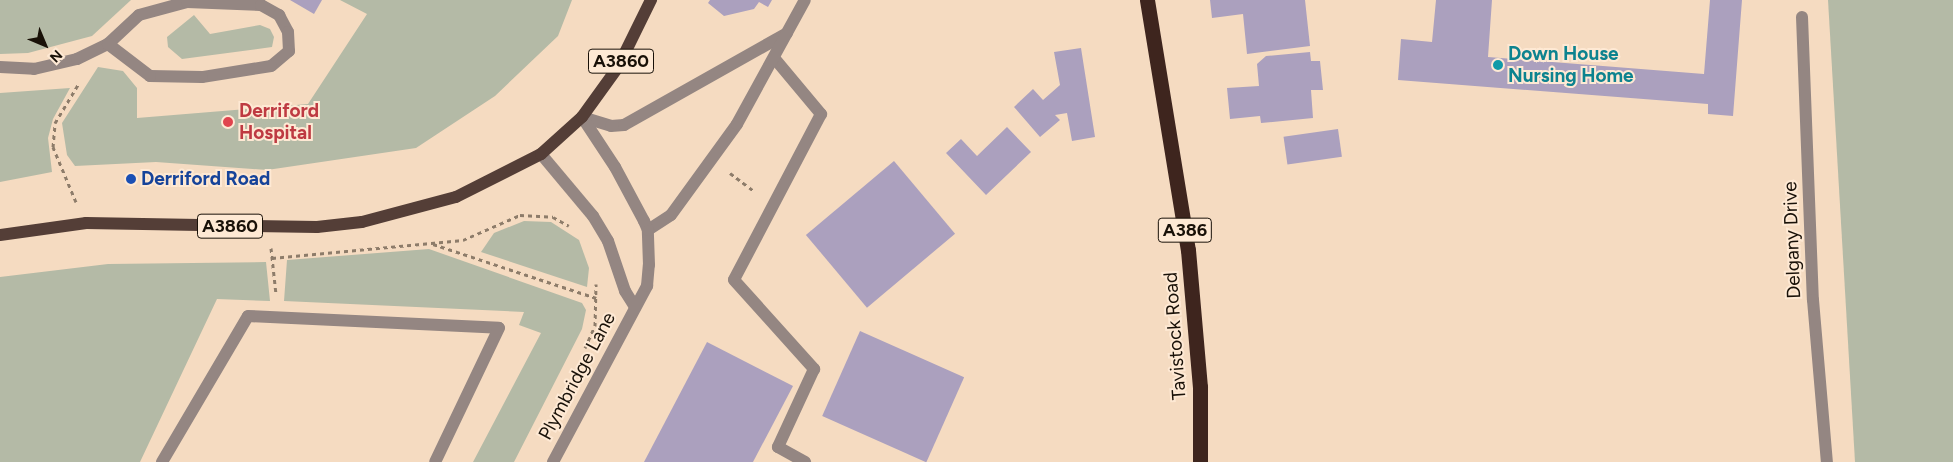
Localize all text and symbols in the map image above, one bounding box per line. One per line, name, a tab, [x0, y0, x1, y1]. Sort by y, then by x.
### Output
north arrow	[20, 20, 70, 70]
place label: Down House Nursing Home	[1508, 43, 1634, 87]
text: N	[46, 46, 66, 66]
road number: A3860	[587, 46, 655, 76]
marker: Down House Nursing Home	[1492, 59, 1504, 71]
place label: Derriford Hospital	[239, 100, 319, 144]
marker: Derriford Hospital	[221, 115, 235, 129]
place label: Derriford Road	[141, 168, 270, 190]
marker: Derriford Road	[125, 173, 137, 185]
street label: Delgany Drive	[1779, 181, 1805, 299]
road number: A3860	[196, 210, 264, 242]
road number: A386	[1158, 214, 1212, 246]
street label: Tavistock Road	[1159, 271, 1191, 401]
street label: Plymbridge Lane	[534, 308, 620, 444]

